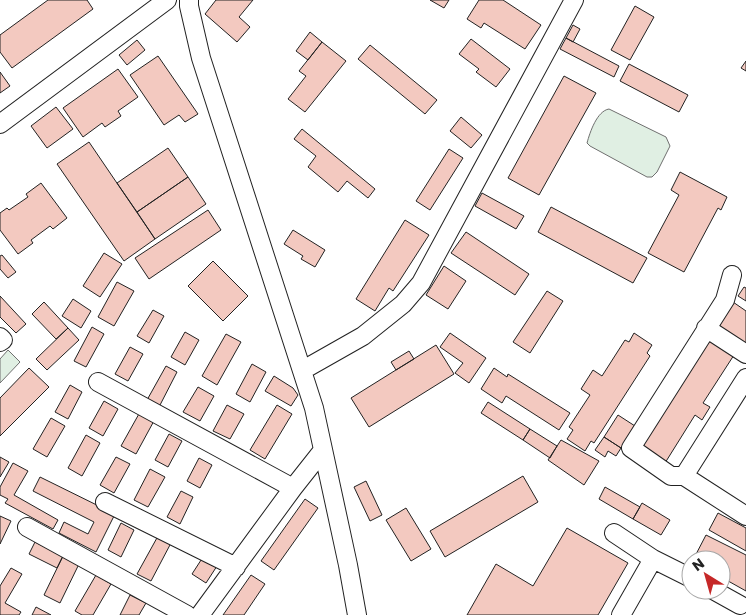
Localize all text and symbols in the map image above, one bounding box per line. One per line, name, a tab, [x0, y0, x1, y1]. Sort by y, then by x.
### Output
north arrow	[681, 550, 731, 600]
text: N	[688, 553, 708, 576]

